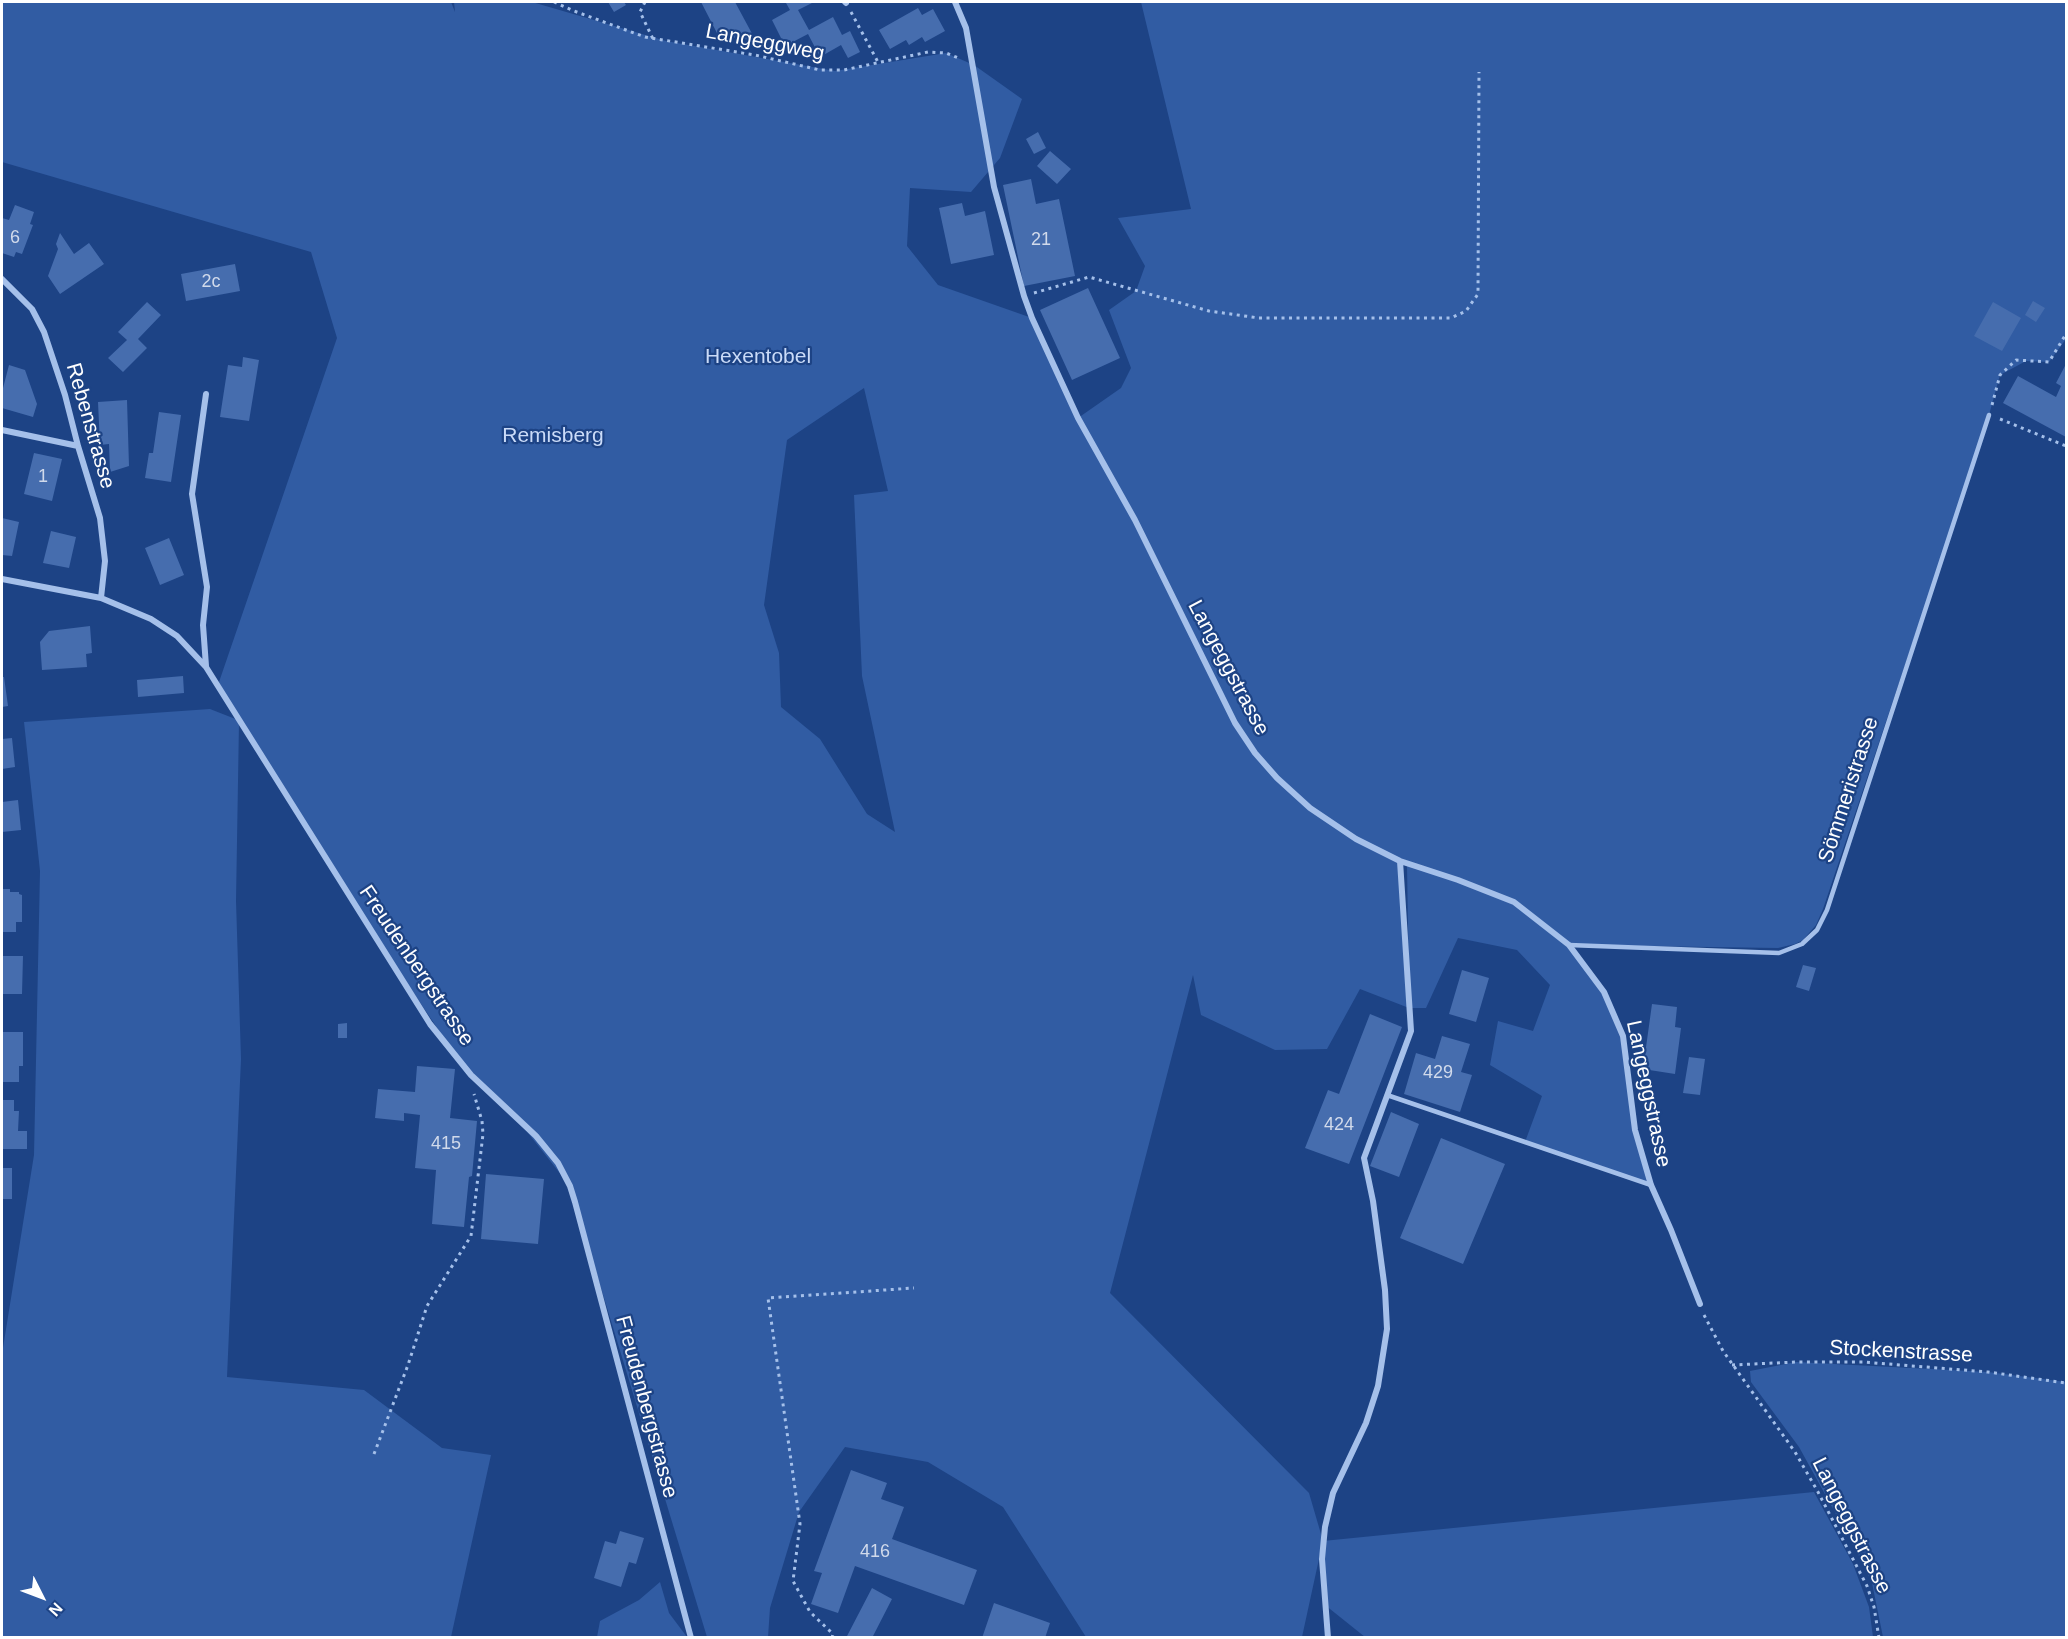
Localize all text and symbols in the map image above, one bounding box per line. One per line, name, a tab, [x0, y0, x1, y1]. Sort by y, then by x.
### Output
street label: Langeggweg	[704, 19, 826, 67]
house number: 6	[10, 227, 20, 249]
house number: 21	[1031, 229, 1051, 251]
house number: 2c	[201, 271, 221, 293]
park label: Hexentobel	[705, 344, 811, 370]
street label: Rebenstrasse	[60, 360, 120, 492]
park label: Remisberg	[502, 423, 604, 449]
house number: 1	[38, 466, 48, 488]
street label: Langeggstrasse	[1182, 596, 1274, 740]
street label: Sömmeristrasse	[1814, 714, 1884, 866]
street label: Freudenbergstrasse	[353, 881, 479, 1051]
street label: Langeggstrasse	[1620, 1018, 1676, 1170]
house number: 429	[1423, 1062, 1453, 1084]
house number: 424	[1324, 1114, 1354, 1136]
house number: 415	[431, 1133, 461, 1155]
street label: Freudenbergstrasse	[610, 1313, 682, 1501]
street label: Stockenstrasse	[1829, 1336, 1973, 1368]
street label: Langeggstrasse	[1806, 1454, 1896, 1598]
house number: 416	[860, 1541, 890, 1563]
north arrow	[12, 1567, 72, 1627]
text: N	[46, 1599, 66, 1619]

